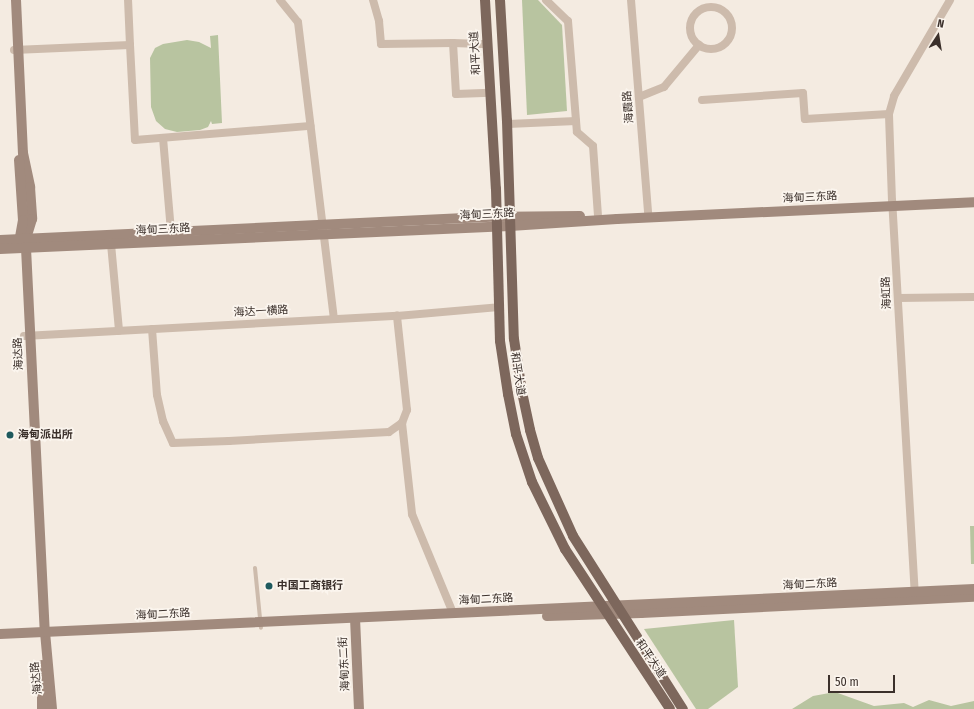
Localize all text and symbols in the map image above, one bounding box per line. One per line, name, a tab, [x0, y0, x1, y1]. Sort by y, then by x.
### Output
north arrow	[918, 16, 958, 56]
text: N	[936, 17, 945, 31]
street label: 和平大道	[468, 31, 484, 75]
street label: 海霞路	[621, 90, 637, 124]
street label: 海甸三东路	[782, 190, 838, 206]
street label: 海甸三东路	[459, 207, 515, 223]
street label: 海甸三东路	[135, 222, 191, 238]
street label: 海虹路	[880, 276, 894, 310]
street label: 海达一横路	[233, 304, 289, 320]
street label: 海达路	[12, 337, 26, 371]
street label: 和平大道	[507, 351, 527, 397]
place label: 海甸派出所	[18, 428, 73, 442]
marker: 海甸派出所	[5, 430, 15, 440]
street label: 海甸二东路	[782, 577, 838, 593]
place label: 中国工商银行	[277, 579, 343, 593]
marker: 中国工商银行	[264, 581, 274, 591]
street label: 海甸二东路	[458, 592, 514, 608]
street label: 海甸二东路	[135, 607, 191, 623]
street label: 海甸东二街	[337, 636, 353, 692]
street label: 和平大道	[632, 637, 668, 681]
street label: 海达路	[29, 661, 45, 695]
scale bar	[830, 667, 897, 693]
text: 50 m	[835, 675, 859, 689]

